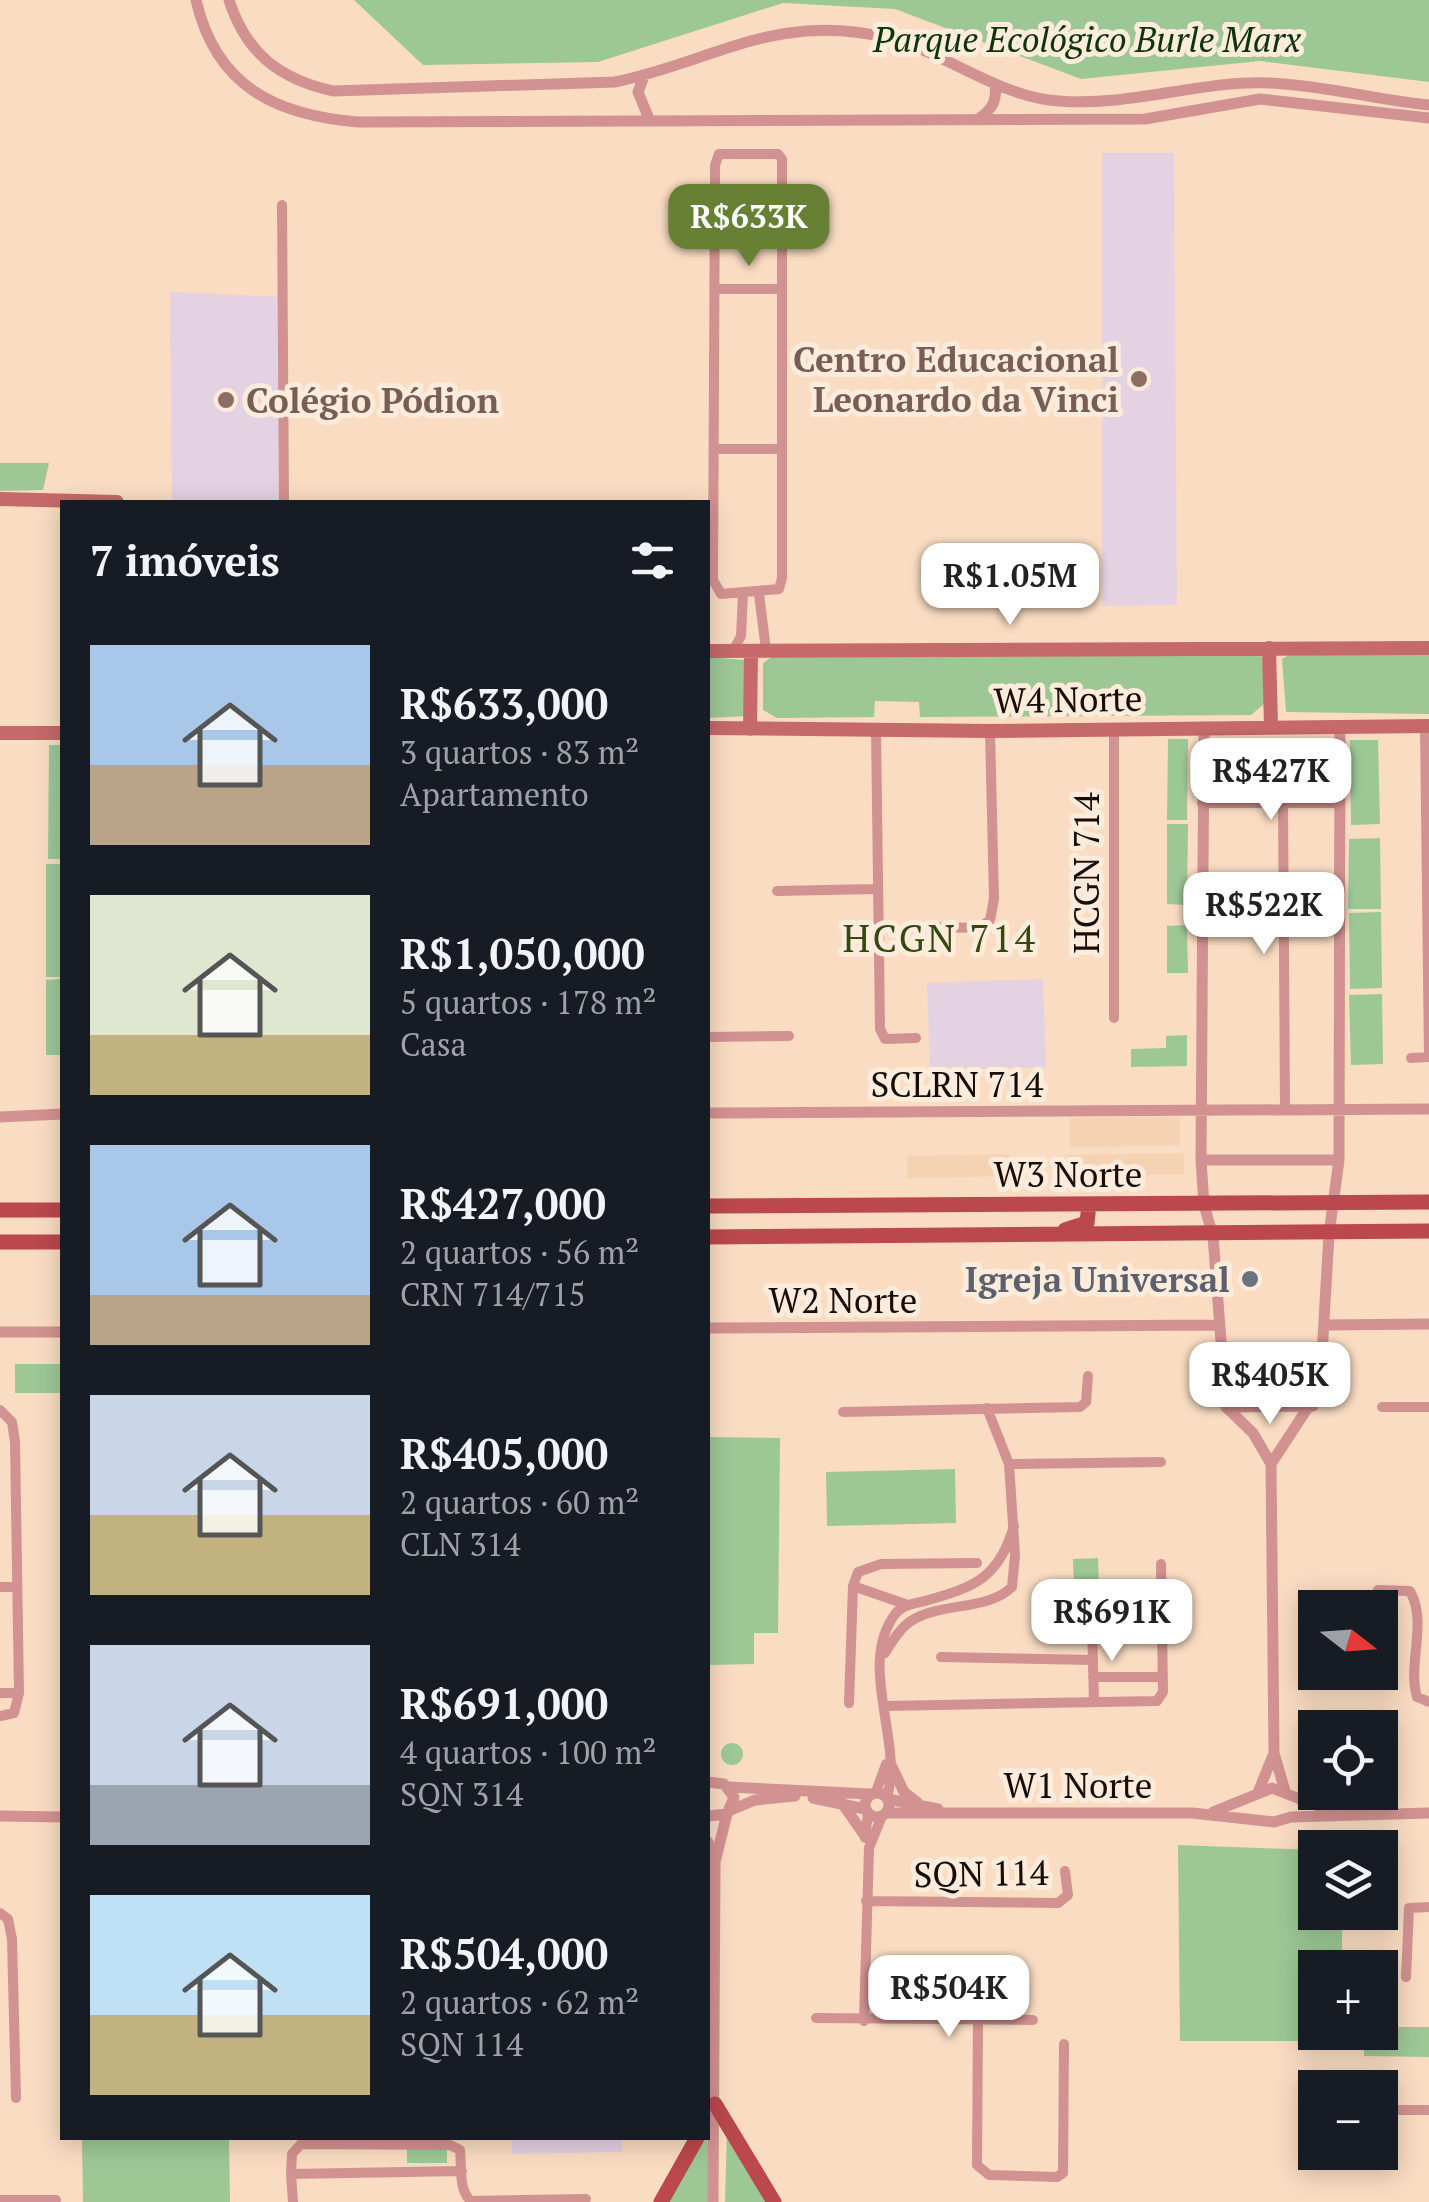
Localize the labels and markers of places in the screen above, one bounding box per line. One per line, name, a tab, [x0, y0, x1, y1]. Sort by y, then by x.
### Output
pin: R$633K	[668, 184, 830, 269]
place label: Centro Educacional Leonardo da Vinci	[793, 336, 1119, 422]
marker: Centro Educacional Leonardo da Vinci	[1128, 368, 1150, 390]
place label: Colégio Pódion	[246, 377, 499, 423]
marker: Colégio Pódion	[215, 389, 237, 411]
pin: R$1.05M	[918, 543, 1102, 628]
pin: R$427K	[1190, 738, 1352, 823]
pin: R$522K	[1183, 872, 1345, 957]
place label: Igreja Universal	[965, 1256, 1230, 1302]
marker: Igreja Universal	[1239, 1268, 1261, 1290]
pin: R$405K	[1189, 1342, 1351, 1427]
pin: R$691K	[1031, 1579, 1193, 1664]
pin: R$504K	[868, 1955, 1030, 2040]

